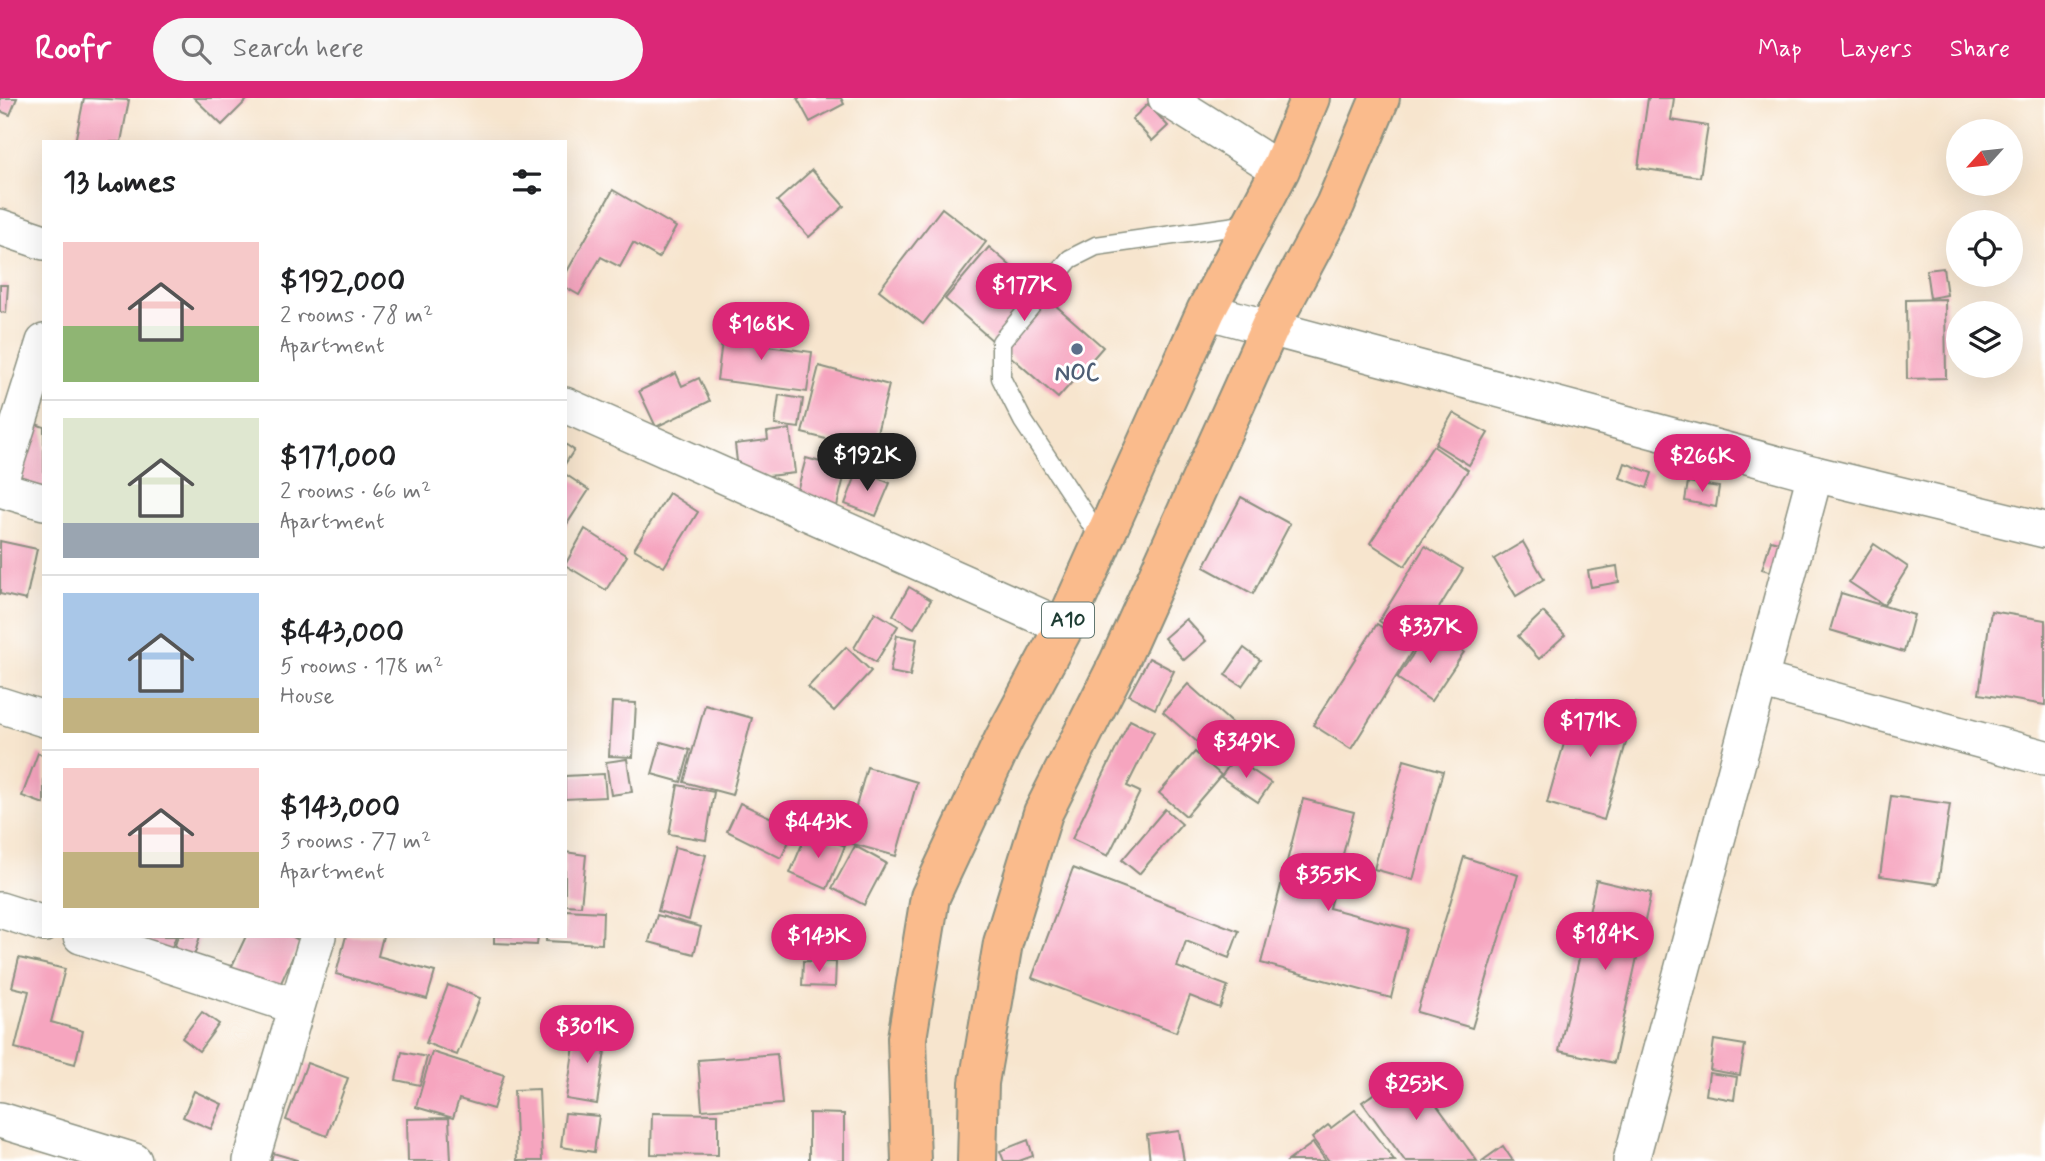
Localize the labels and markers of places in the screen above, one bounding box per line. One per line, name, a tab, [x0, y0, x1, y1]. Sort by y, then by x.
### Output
pin: $177K	[975, 264, 1073, 323]
pin: $168K	[712, 302, 810, 362]
marker: NOC	[1069, 341, 1085, 357]
place label: NOC	[1055, 359, 1100, 389]
pin: $192K	[818, 434, 916, 493]
pin: $266K	[1653, 434, 1751, 494]
pin: $337K	[1381, 606, 1479, 665]
pin: $171K	[1541, 700, 1639, 759]
pin: $349K	[1197, 720, 1295, 780]
pin: $443K	[769, 800, 867, 860]
pin: $355K	[1279, 854, 1377, 913]
pin: $184K	[1556, 912, 1654, 972]
pin: $143K	[770, 914, 868, 974]
pin: $301K	[538, 1006, 636, 1065]
pin: $253K	[1367, 1062, 1465, 1122]

